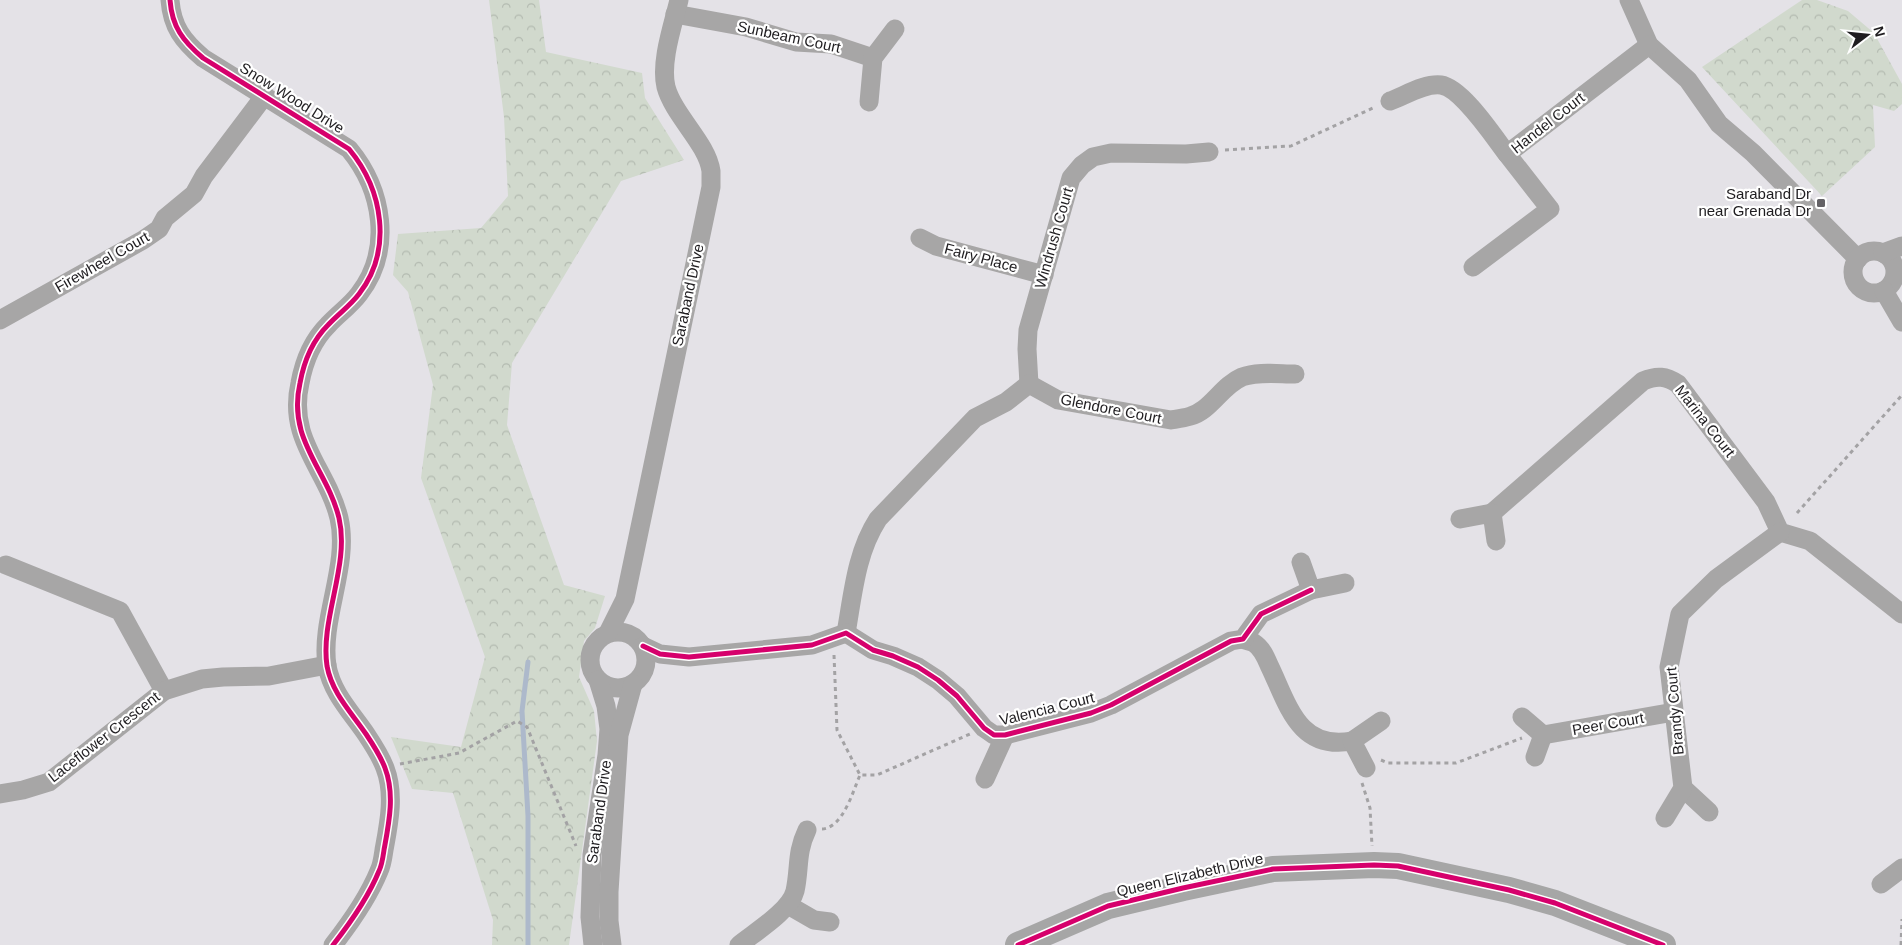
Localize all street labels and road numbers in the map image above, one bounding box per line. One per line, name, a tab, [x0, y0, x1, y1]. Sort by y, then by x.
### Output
street label: Sunbeam Court	[736, 17, 843, 56]
street label: Snow Wood Drive	[237, 59, 348, 137]
street label: Handel Court	[1508, 88, 1588, 157]
street label: Windrush Court	[1031, 185, 1076, 290]
street label: Firewheel Court	[52, 227, 153, 295]
street label: Fairy Place	[943, 240, 1020, 275]
street label: Saraband Drive	[668, 242, 707, 348]
street label: Marina Court	[1672, 381, 1739, 461]
street label: Glendore Court	[1059, 390, 1164, 427]
street label: Brandy Court	[1662, 665, 1687, 756]
street label: Laceflower Crescent	[45, 687, 163, 785]
street label: Valencia Court	[998, 688, 1097, 729]
street label: Peer Court	[1571, 709, 1646, 738]
street label: Saraband Drive	[583, 759, 614, 865]
street label: Queen Elizabeth Drive	[1115, 849, 1265, 900]

